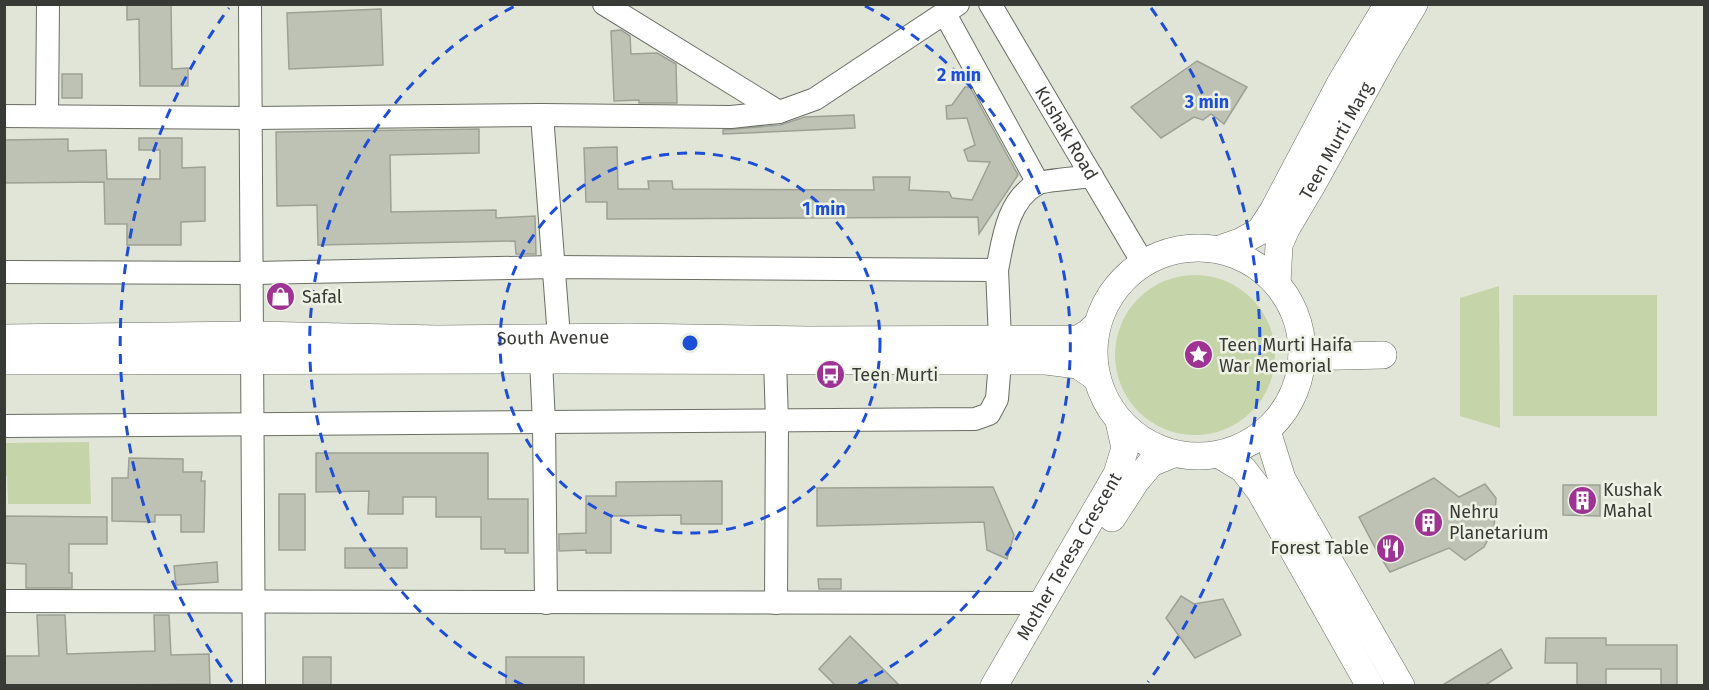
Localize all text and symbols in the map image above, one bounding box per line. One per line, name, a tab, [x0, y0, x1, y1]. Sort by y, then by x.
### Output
text: 2 min	[937, 64, 981, 86]
street label: Teen Murti Marg	[1295, 78, 1378, 204]
street label: Kushak Road	[1030, 82, 1103, 184]
text: 3 min	[1184, 91, 1229, 113]
text: 1 min	[802, 198, 846, 220]
shop icon: Safal	[265, 281, 297, 313]
place label: Safal	[302, 286, 342, 308]
street label: South Avenue	[497, 326, 609, 349]
centre of rings	[680, 333, 700, 353]
place label: Teen Murti Haifa War Memorial	[1219, 334, 1353, 377]
place icon: Teen Murti Haifa War Memorial	[1182, 339, 1214, 371]
bus stop icon: Teen Murti	[815, 359, 847, 391]
place label: Teen Murti	[852, 364, 938, 386]
street label: Mother Teresa Crescent	[1012, 468, 1127, 644]
place label: Kushak Mahal	[1603, 479, 1663, 522]
building icon: Kushak Mahal	[1566, 484, 1598, 516]
place label: Nehru Planetarium	[1449, 501, 1549, 544]
building icon: Nehru Planetarium	[1412, 506, 1444, 538]
restaurant icon: Forest Table	[1374, 532, 1406, 564]
place label: Forest Table	[1271, 537, 1369, 559]

